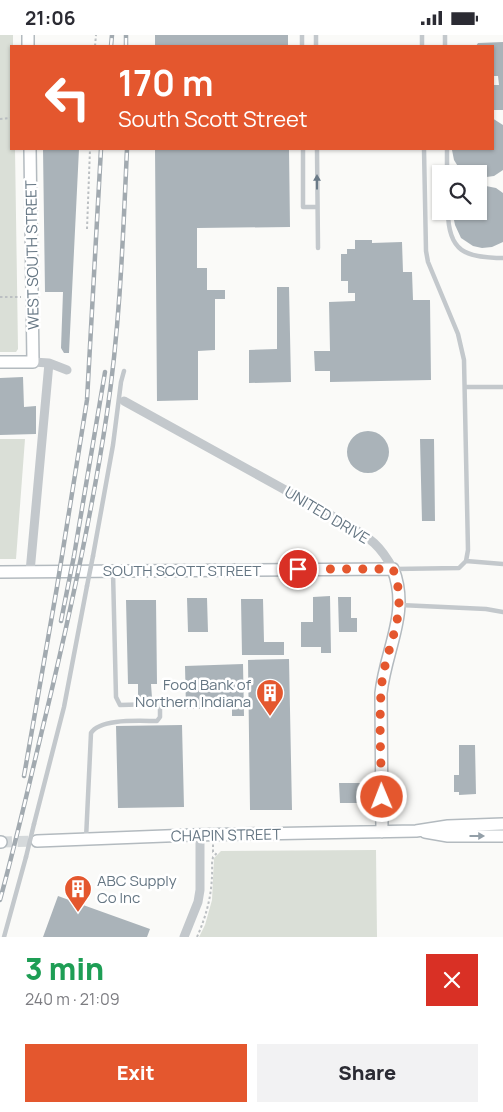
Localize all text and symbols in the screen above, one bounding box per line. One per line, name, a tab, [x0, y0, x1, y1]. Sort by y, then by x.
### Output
text: 21:06	[25, 5, 75, 31]
text: 170 m	[118, 59, 214, 107]
icon: left	[35, 65, 100, 130]
text: South Scott Street	[118, 104, 308, 134]
map controls	[432, 165, 487, 220]
button: search	[432, 165, 487, 220]
one-way arrow	[313, 174, 321, 190]
street label: WEST SOUTH STREET	[20, 180, 44, 330]
street label: UNITED DRIVE	[281, 481, 373, 549]
pin	[277, 548, 319, 590]
icon: arrive	[284, 555, 312, 583]
street label: SOUTH SCOTT STREET	[103, 560, 261, 581]
place label: Food Bank of Northern Indiana	[135, 674, 252, 712]
building icon: Food Bank of Northern Indiana	[255, 678, 285, 717]
position arrow	[355, 770, 407, 822]
street label: CHAPIN STREET	[171, 824, 281, 846]
one-way arrow	[469, 832, 485, 840]
place label: ABC Supply Co Inc	[97, 870, 177, 908]
building icon: ABC Supply Co Inc	[63, 874, 93, 913]
text: 3 min	[25, 948, 104, 989]
button: close	[426, 954, 478, 1006]
text: 240 m · 21:09	[25, 988, 120, 1010]
button: Exit	[25, 1044, 247, 1102]
button: Share	[257, 1044, 478, 1102]

